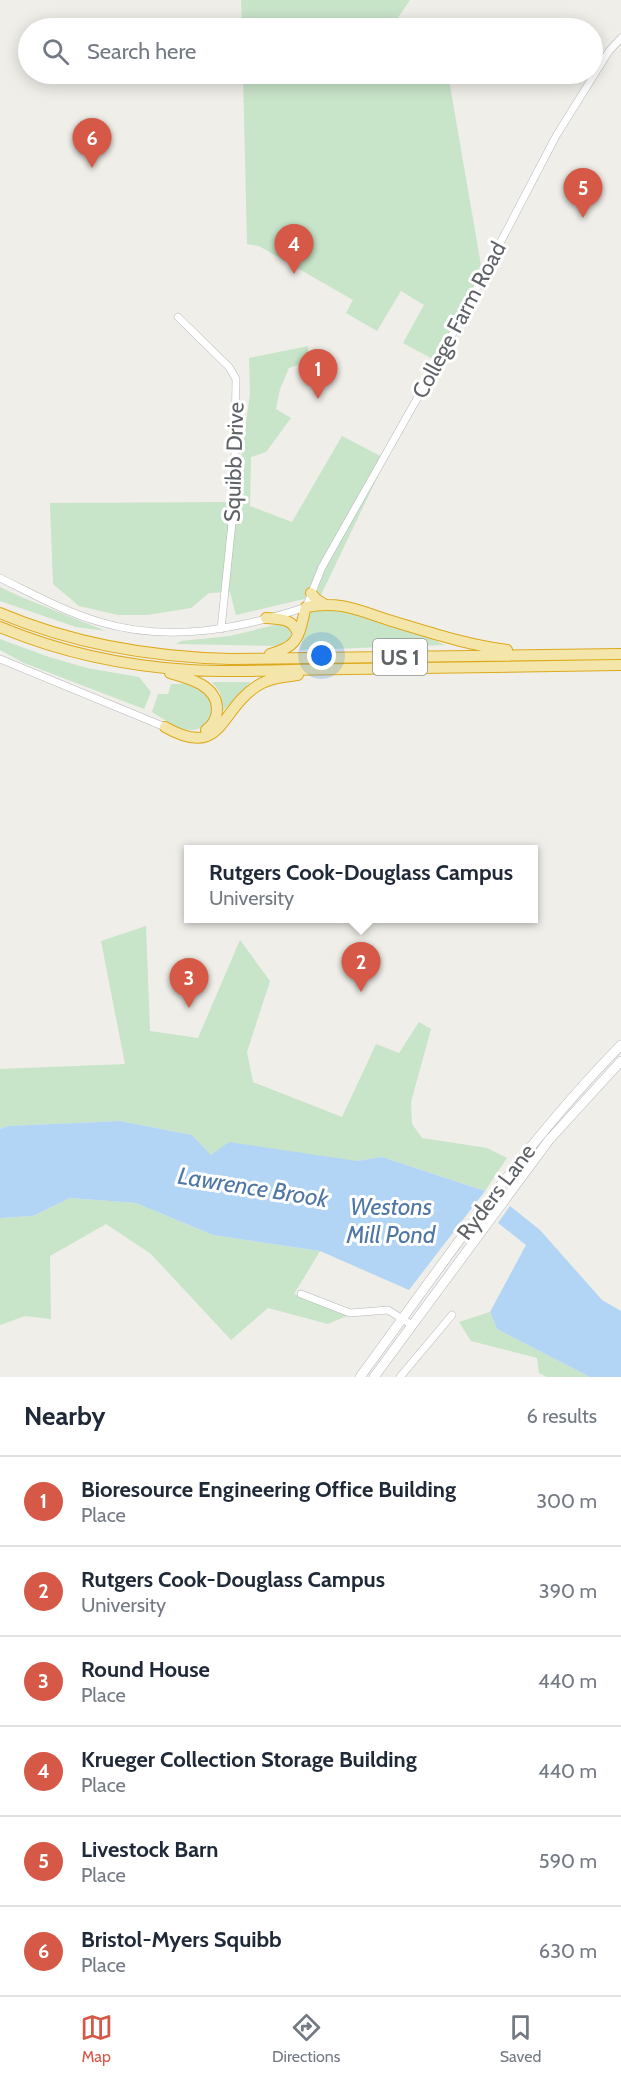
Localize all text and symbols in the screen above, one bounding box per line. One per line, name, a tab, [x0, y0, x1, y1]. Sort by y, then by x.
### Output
search box	[18, 18, 603, 84]
icon: search	[39, 35, 72, 68]
text: Search here	[87, 38, 196, 65]
pin: 6	[72, 118, 112, 168]
pin: 5	[564, 168, 602, 218]
pin: 4	[274, 224, 314, 274]
street label: College Farm Road	[406, 237, 512, 403]
pin: 1	[298, 350, 338, 399]
street label: Squibb Drive	[218, 402, 250, 522]
road number: US 1	[373, 639, 427, 675]
your location	[307, 641, 336, 670]
popup	[184, 845, 538, 923]
text: Rutgers Cook-Douglass Campus	[209, 859, 513, 886]
text: University	[209, 886, 294, 910]
pin: 2	[342, 942, 380, 992]
pin: 3	[170, 958, 208, 1008]
street label: Ryders Lane	[451, 1139, 541, 1245]
water label: Lawrence Brook	[176, 1161, 331, 1213]
water label: Westons Mill Pond	[346, 1192, 436, 1249]
text: Nearby	[24, 1400, 105, 1432]
text: 6 results	[526, 1404, 597, 1428]
text: Bioresource Engineering Office Building	[81, 1476, 456, 1503]
text: 1	[40, 1489, 47, 1513]
text: 300 m	[536, 1489, 597, 1513]
text: Place	[81, 1503, 126, 1527]
text: Rutgers Cook-Douglass Campus	[81, 1566, 385, 1593]
text: 2	[38, 1579, 49, 1603]
text: 390 m	[539, 1579, 597, 1603]
text: University	[81, 1593, 166, 1617]
text: Round House	[81, 1656, 210, 1683]
text: 3	[38, 1669, 49, 1693]
text: 440 m	[538, 1669, 597, 1693]
text: Place	[81, 1683, 126, 1707]
text: Krueger Collection Storage Building	[81, 1746, 417, 1773]
text: 4	[37, 1759, 50, 1783]
text: 440 m	[538, 1759, 597, 1783]
text: Place	[81, 1773, 126, 1797]
text: Livestock Barn	[81, 1836, 219, 1863]
text: 5	[38, 1849, 49, 1873]
text: 590 m	[539, 1849, 597, 1873]
text: Place	[81, 1863, 126, 1887]
text: Bristol-Myers Squibb	[81, 1926, 282, 1953]
text: 6	[38, 1939, 49, 1963]
text: 630 m	[539, 1939, 597, 1963]
text: Place	[81, 1953, 126, 1977]
tab: Map	[80, 2011, 113, 2066]
tab: Directions	[272, 2011, 340, 2066]
tab: Saved	[500, 2011, 541, 2066]

